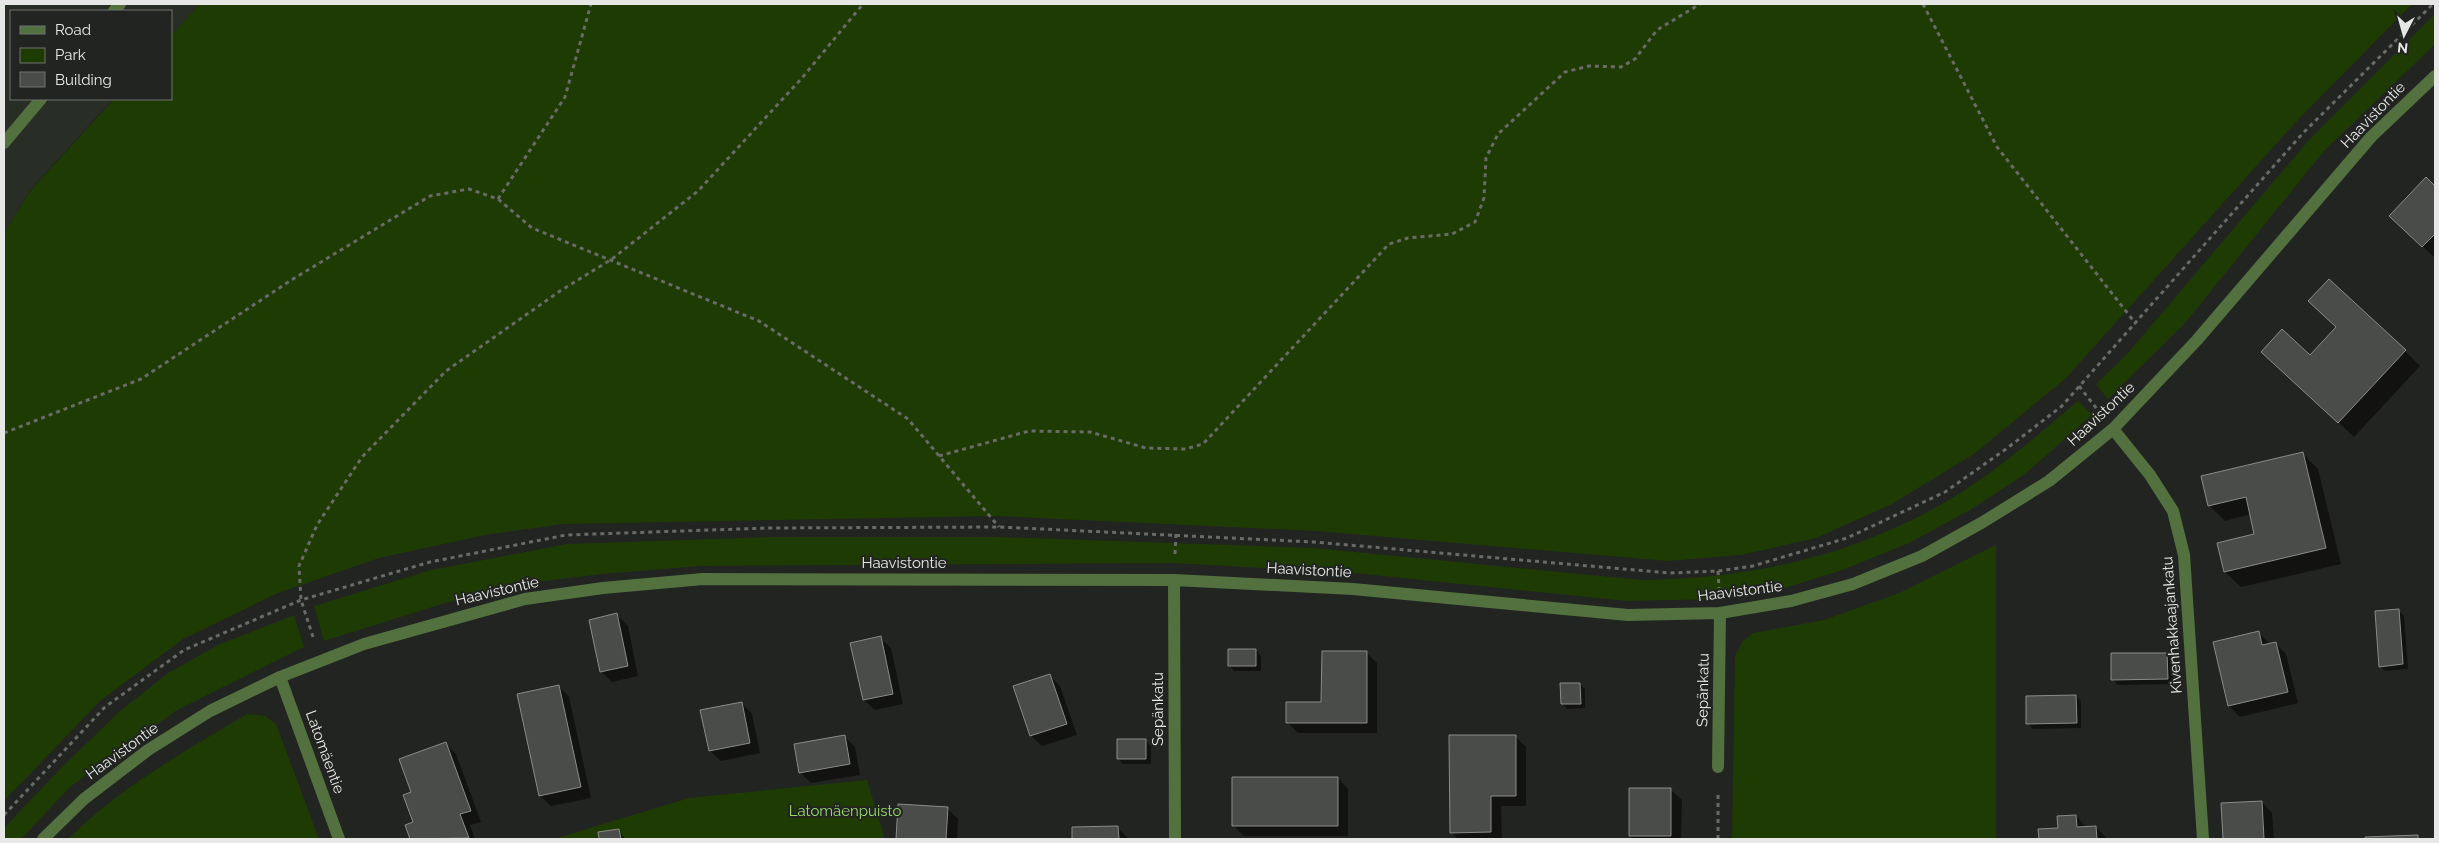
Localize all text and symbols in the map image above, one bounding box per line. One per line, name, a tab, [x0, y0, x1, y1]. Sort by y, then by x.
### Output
legend	[10, 10, 172, 100]
north arrow	[2379, 10, 2429, 60]
text: Road	[55, 21, 91, 39]
text: N	[2396, 39, 2409, 56]
text: Park	[55, 46, 86, 64]
text: Building	[55, 71, 112, 89]
street label: Haavistontie	[2337, 78, 2409, 152]
street label: Haavistontie	[2064, 378, 2138, 450]
street label: Haavistontie	[861, 554, 947, 572]
street label: Kivenhakkaajankatu	[2158, 556, 2186, 694]
street label: Haavistontie	[1266, 559, 1352, 581]
street label: Haavistontie	[453, 573, 541, 609]
street label: Haavistontie	[1697, 577, 1784, 605]
street label: Sepänkatu	[1693, 653, 1713, 727]
street label: Sepänkatu	[1149, 672, 1167, 746]
street label: Latomäentie	[302, 708, 348, 796]
street label: Haavistontie	[82, 719, 162, 783]
park label: Latomäenpuisto	[789, 802, 901, 820]

